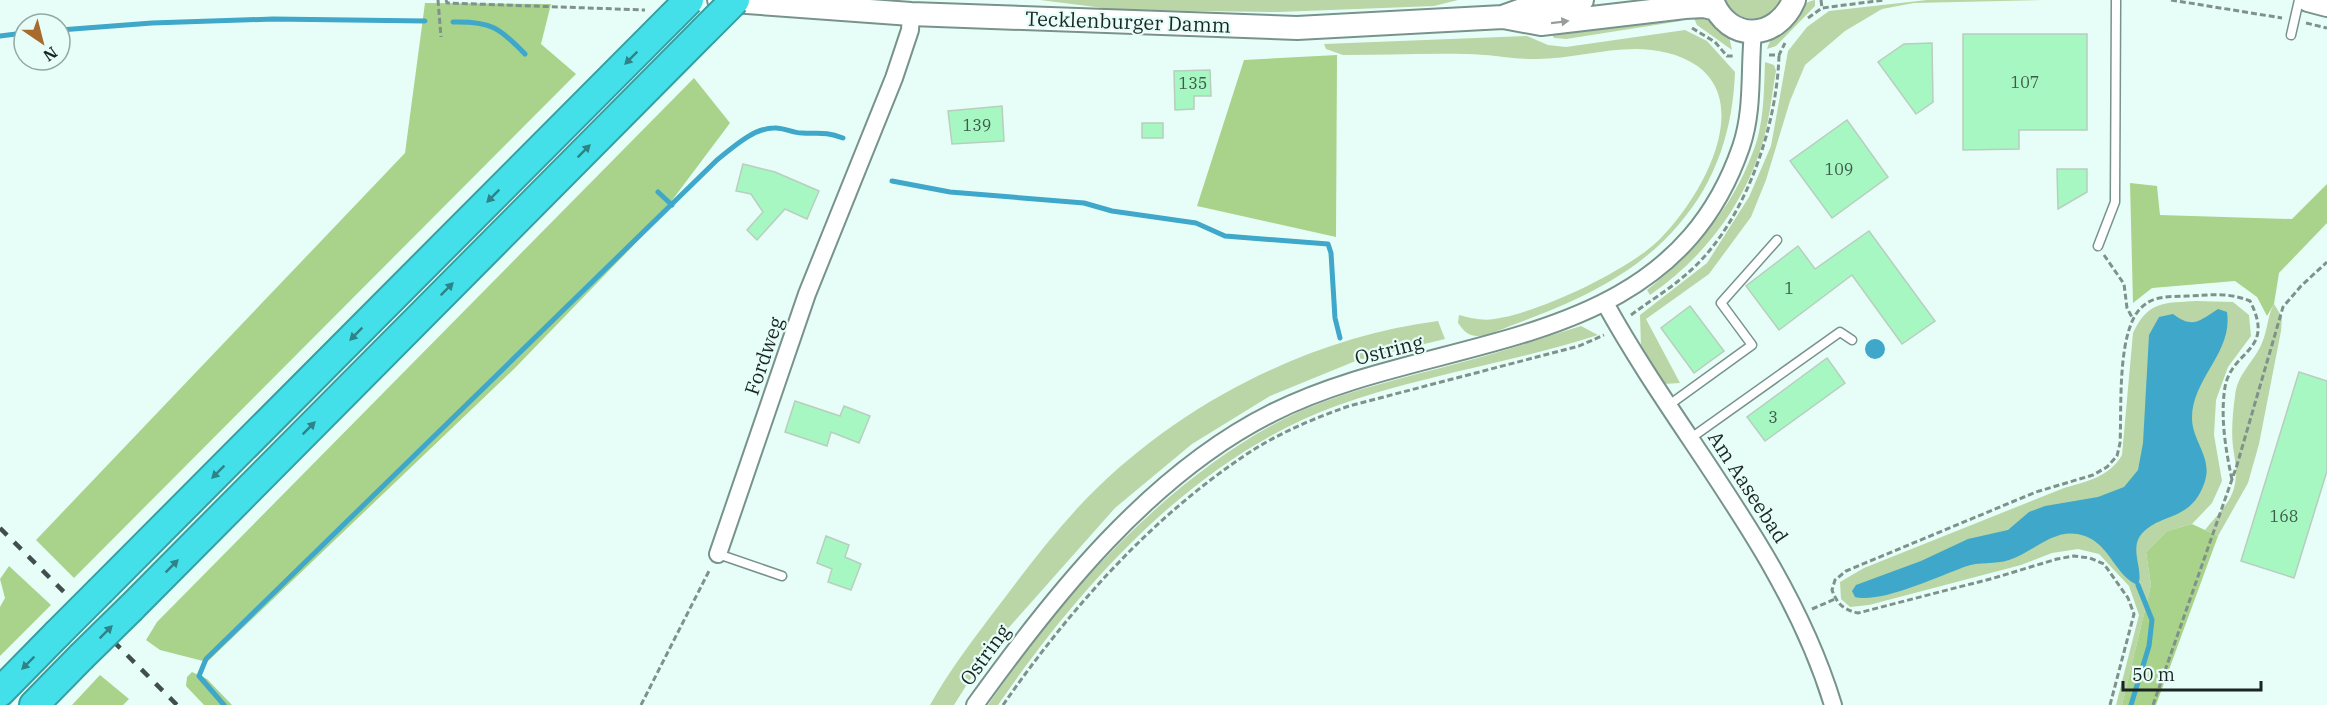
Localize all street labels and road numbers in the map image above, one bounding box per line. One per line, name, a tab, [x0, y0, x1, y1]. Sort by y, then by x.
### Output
street label: Tecklenburger Damm	[1025, 4, 1231, 39]
street label: Fordweg	[738, 313, 790, 399]
street label: Ostring	[1352, 328, 1426, 371]
street label: Am Aaseebad	[1702, 425, 1795, 548]
street label: Ostring	[953, 618, 1016, 691]

